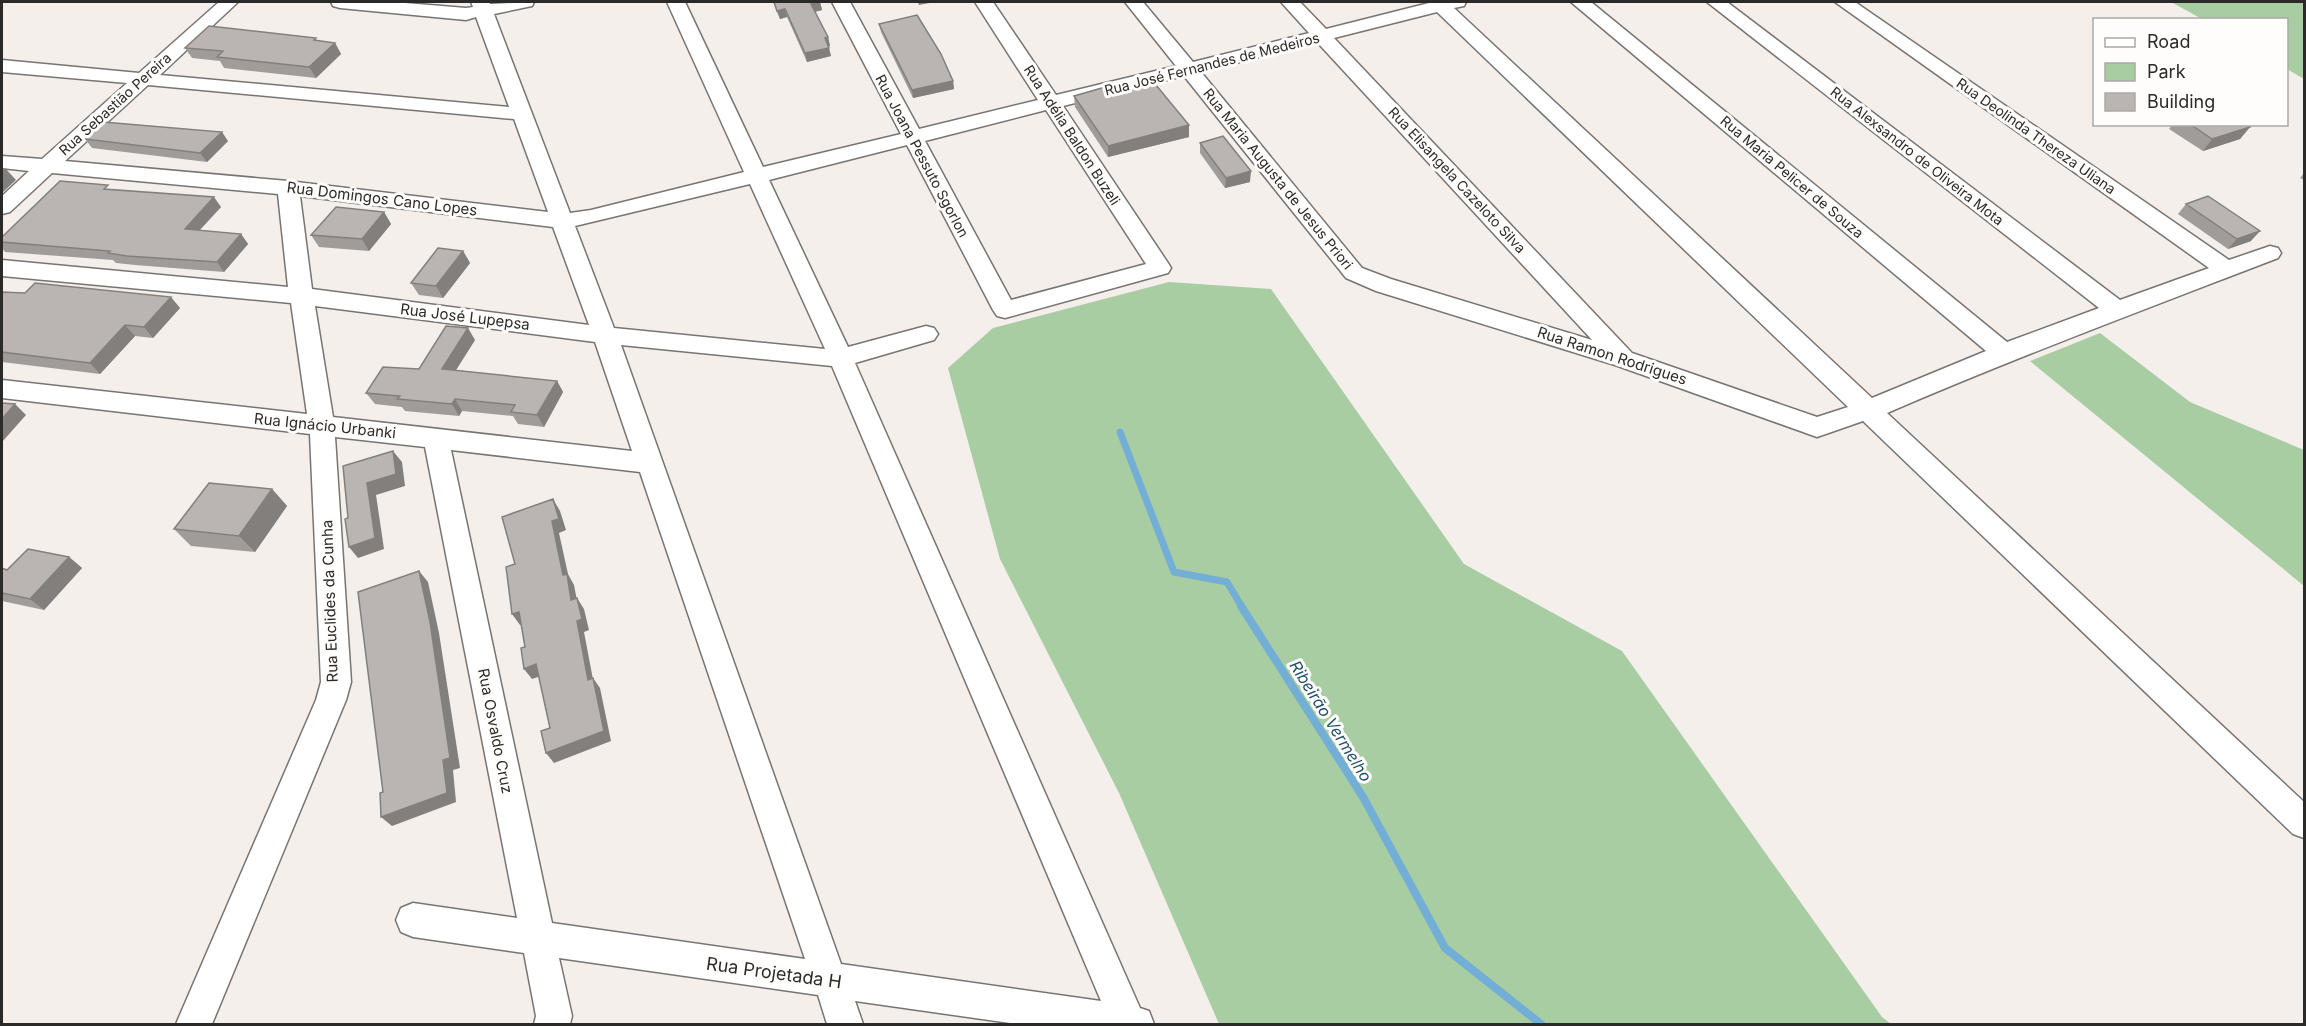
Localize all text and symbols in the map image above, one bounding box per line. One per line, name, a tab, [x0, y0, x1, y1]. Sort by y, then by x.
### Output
legend	[2093, 18, 2288, 126]
street label: Rua José Fernandes de Medeiros	[1102, 29, 1321, 99]
text: Road	[2147, 31, 2190, 52]
street label: Rua Sebastião Pereira	[55, 49, 174, 158]
text: Park	[2147, 61, 2186, 82]
street label: Rua Adélia Baldon Buzeli	[1021, 62, 1124, 208]
street label: Rua Joana Pessuto Sgorlon	[872, 71, 973, 240]
street label: Rua Deolinda Thereza Uliana	[1953, 74, 2119, 197]
street label: Rua Alexsandro de Oliveira Mota	[1827, 83, 2007, 228]
street label: Rua Maria Augusta de Jesus Priori	[1200, 85, 1357, 273]
text: Building	[2147, 91, 2215, 112]
street label: Rua Elisangela Cazeloto Silva	[1385, 103, 1530, 256]
street label: Rua Maria Pelicer de Souza	[1717, 112, 1867, 241]
street label: Rua Domingos Cano Lopes	[286, 177, 478, 220]
street label: Rua José Lupepsa	[399, 299, 531, 334]
street label: Rua Ramon Rodrigues	[1535, 322, 1689, 389]
street label: Rua Ignácio Urbanki	[253, 409, 397, 442]
street label: Rua Euclides da Cunha	[317, 519, 342, 683]
water label: Ribeirão Vermelho	[1286, 657, 1376, 785]
street label: Rua Osvaldo Cruz	[474, 667, 517, 795]
street label: Rua Projetada H	[705, 953, 843, 992]

